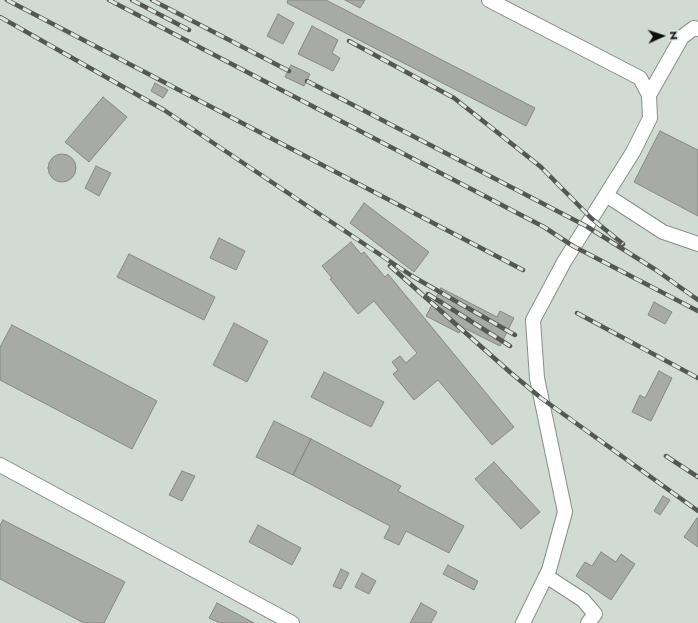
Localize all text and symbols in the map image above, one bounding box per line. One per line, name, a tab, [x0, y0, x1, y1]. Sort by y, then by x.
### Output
north arrow	[642, 16, 682, 56]
text: N	[666, 31, 682, 40]

